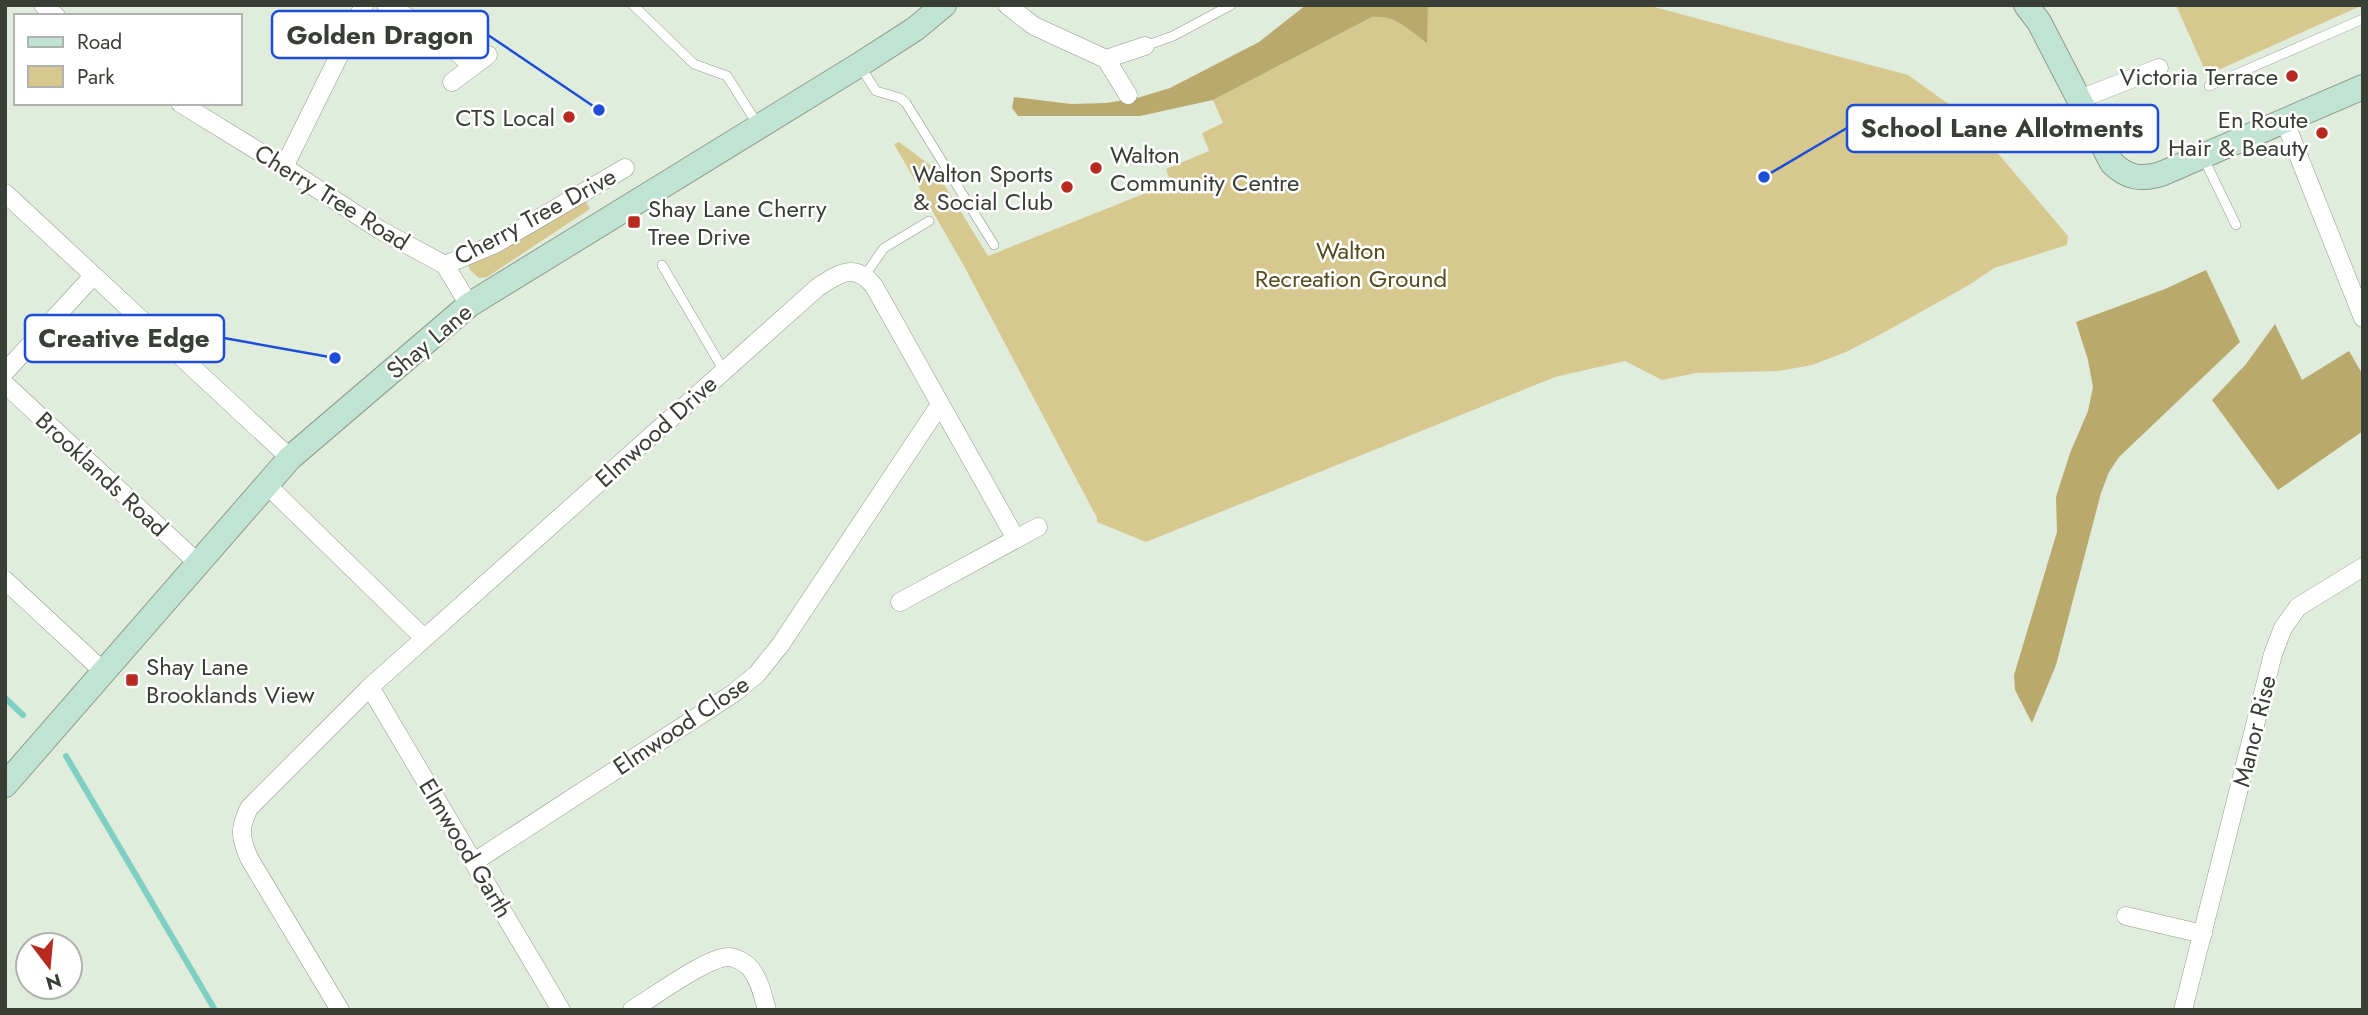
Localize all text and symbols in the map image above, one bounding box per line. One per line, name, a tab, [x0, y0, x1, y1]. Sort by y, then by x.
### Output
callout: Golden Dragon	[272, 11, 488, 58]
legend	[14, 14, 242, 105]
text: Golden Dragon	[286, 16, 474, 54]
text: Road	[77, 27, 122, 57]
place label: Victoria Terrace	[2119, 59, 2278, 94]
text: Park	[77, 62, 115, 92]
marker: Victoria Terrace	[2284, 68, 2300, 84]
place label: CTS Local	[455, 100, 555, 135]
place label: En Route Hair & Beauty	[2168, 102, 2308, 165]
callout: School Lane Allotments	[1847, 105, 2158, 152]
marker: CTS Local	[561, 109, 577, 125]
text: School Lane Allotments	[1861, 109, 2144, 147]
marker: En Route Hair & Beauty	[2314, 125, 2330, 141]
street label: Cherry Tree Road	[248, 135, 416, 259]
place label: Walton Community Centre	[1110, 137, 1299, 200]
place label: Walton Sports & Social Club	[912, 156, 1053, 219]
street label: Cherry Tree Drive	[448, 159, 622, 273]
marker: Walton Community Centre	[1088, 160, 1104, 176]
marker: Walton Sports & Social Club	[1059, 179, 1075, 195]
place label: Shay Lane Cherry Tree Drive	[648, 191, 827, 254]
marker: Shay Lane Cherry Tree Drive	[626, 214, 642, 230]
park label: Walton Recreation Ground	[1255, 233, 1447, 296]
street label: Shay Lane	[379, 295, 479, 387]
callout: Creative Edge	[25, 315, 224, 362]
text: Creative Edge	[38, 319, 210, 357]
street label: Elmwood Drive	[587, 367, 725, 495]
street label: Brooklands Road	[28, 403, 176, 545]
place label: Shay Lane Brooklands View	[146, 649, 315, 712]
street label: Elmwood Close	[606, 666, 756, 784]
marker: Shay Lane Brooklands View	[124, 672, 140, 688]
street label: Manor Rise	[2223, 672, 2285, 790]
street label: Elmwood Garth	[411, 772, 521, 924]
north arrow	[14, 931, 84, 1001]
text: N	[43, 967, 65, 997]

